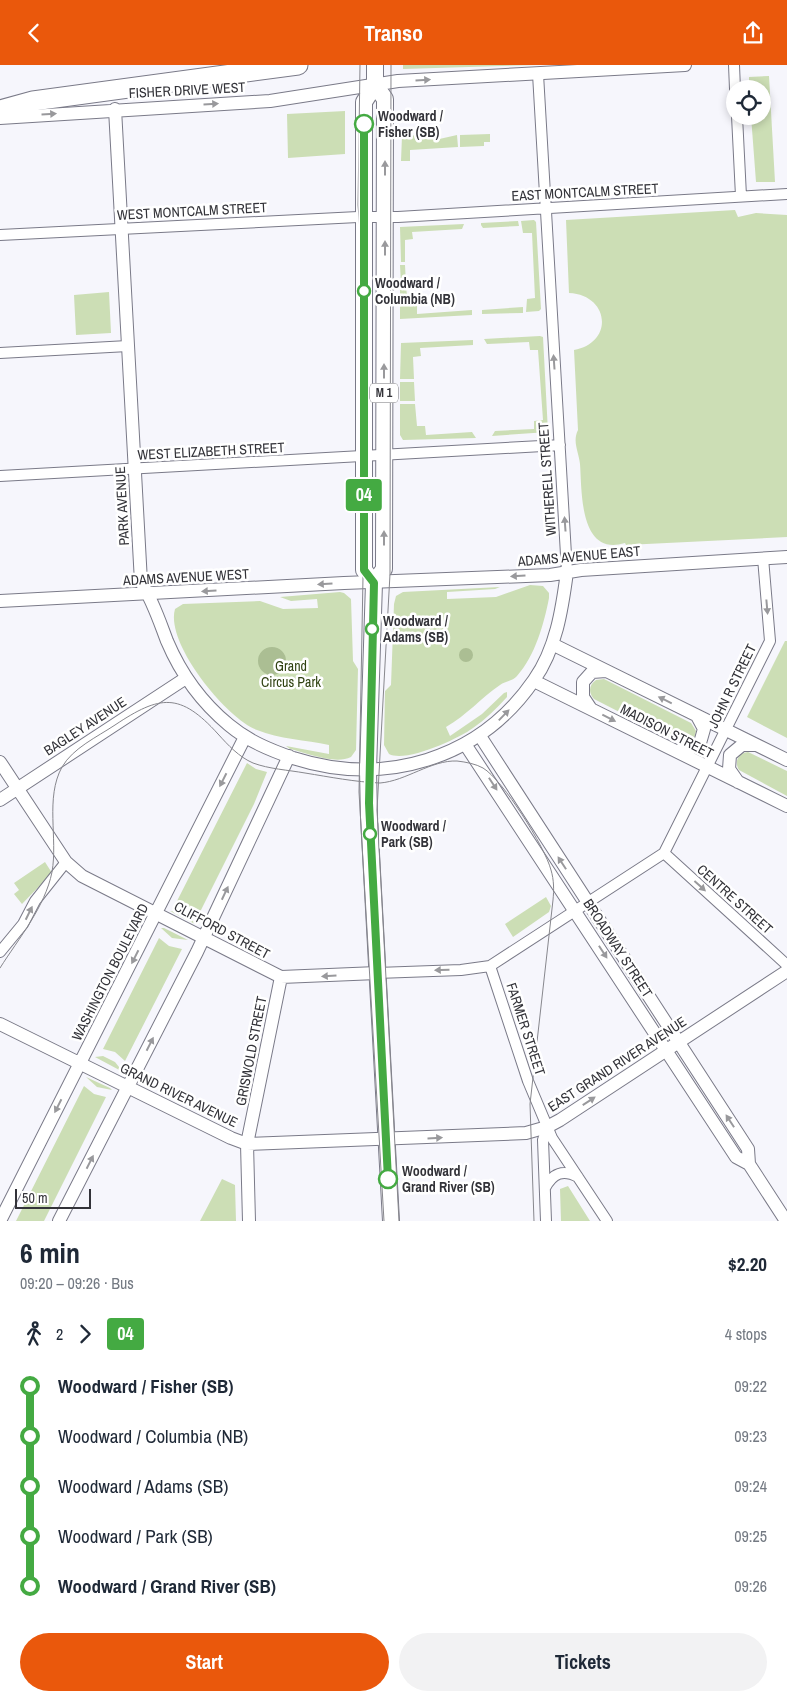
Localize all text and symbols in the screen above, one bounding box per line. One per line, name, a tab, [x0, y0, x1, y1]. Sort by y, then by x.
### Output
text: Transo	[364, 18, 423, 48]
icon: back	[20, 19, 48, 47]
icon: share	[739, 19, 767, 47]
one-way arrow	[416, 75, 432, 83]
street label: FISHER DRIVE WEST	[128, 78, 246, 102]
map controls	[726, 80, 771, 125]
button: locate	[726, 80, 771, 125]
one-way arrow	[203, 100, 219, 108]
place label: Woodward / Fisher (SB)	[378, 107, 444, 141]
one-way arrow	[41, 110, 57, 118]
marker: Woodward / Fisher (SB)	[354, 114, 374, 134]
one-way arrow	[381, 160, 389, 176]
street label: EAST MONTCALM STREET	[511, 179, 659, 205]
street label: WEST MONTCALM STREET	[116, 198, 268, 224]
one-way arrow	[381, 240, 389, 256]
place label: Woodward / Columbia (NB)	[375, 274, 455, 308]
marker: Woodward / Columbia (NB)	[357, 284, 371, 298]
one-way arrow	[549, 353, 557, 369]
one-way arrow	[380, 363, 388, 379]
road number: M 1	[370, 383, 398, 403]
street label: WITHERELL STREET	[534, 422, 560, 536]
street label: WEST ELIZABETH STREET	[137, 438, 285, 464]
street label: PARK AVENUE	[111, 466, 133, 546]
line badge: 04	[342, 479, 386, 511]
text: 04	[356, 482, 372, 507]
one-way arrow	[561, 516, 569, 532]
one-way arrow	[380, 529, 388, 545]
street label: ADAMS AVENUE EAST	[516, 542, 641, 570]
street label: ADAMS AVENUE WEST	[122, 565, 249, 589]
one-way arrow	[510, 573, 526, 581]
one-way arrow	[317, 581, 333, 589]
one-way arrow	[201, 587, 217, 595]
one-way arrow	[764, 599, 772, 615]
place label: Woodward / Adams (SB)	[383, 612, 449, 646]
marker: Woodward / Adams (SB)	[365, 622, 379, 636]
street label: JOHN R STREET	[704, 641, 760, 731]
park label: Grand Circus Park	[261, 657, 321, 691]
street label: BAGLEY AVENUE	[40, 693, 130, 759]
one-way arrow	[658, 696, 672, 704]
street label: MADISON STREET	[617, 700, 717, 762]
one-way arrow	[498, 709, 510, 721]
one-way arrow	[602, 714, 616, 722]
one-way arrow	[219, 773, 227, 787]
one-way arrow	[488, 777, 497, 791]
place label: Woodward / Park (SB)	[381, 817, 447, 851]
marker: Woodward / Park (SB)	[363, 827, 377, 841]
one-way arrow	[557, 856, 567, 870]
street label: CENTRE STREET	[693, 860, 777, 938]
one-way arrow	[693, 880, 705, 892]
one-way arrow	[221, 886, 229, 900]
street label: BROADWAY STREET	[579, 895, 657, 1001]
street label: CLIFFORD STREET	[171, 897, 273, 963]
street label: WASHINGTON BOULEVARD	[68, 900, 152, 1044]
one-way arrow	[25, 906, 33, 920]
one-way arrow	[598, 946, 608, 959]
one-way arrow	[131, 949, 139, 964]
one-way arrow	[434, 967, 450, 975]
one-way arrow	[320, 972, 336, 980]
street label: FARMER STREET	[503, 980, 549, 1078]
street label: GRISWOLD STREET	[232, 995, 270, 1107]
street label: EAST GRAND RIVER AVENUE	[544, 1012, 690, 1116]
one-way arrow	[146, 1037, 154, 1051]
street label: GRAND RIVER AVENUE	[117, 1059, 241, 1131]
one-way arrow	[582, 1097, 596, 1106]
one-way arrow	[54, 1099, 62, 1114]
one-way arrow	[725, 1114, 734, 1127]
one-way arrow	[428, 1133, 444, 1141]
one-way arrow	[86, 1155, 94, 1169]
place label: Woodward / Grand River (SB)	[402, 1162, 495, 1196]
marker: Woodward / Grand River (SB)	[378, 1169, 398, 1189]
scale bar	[15, 1186, 91, 1209]
text: 50 m	[22, 1189, 48, 1207]
text: 6 min	[20, 1234, 80, 1272]
text: $2.20	[728, 1251, 767, 1277]
text: 09:20 – 09:26 · Bus	[20, 1272, 134, 1294]
icon: walk	[20, 1320, 48, 1348]
icon: forward	[71, 1320, 99, 1348]
text: 04	[117, 1321, 134, 1346]
text: 2	[56, 1323, 63, 1345]
text: 4 stops	[725, 1323, 767, 1345]
text: Woodward / Fisher (SB)	[58, 1373, 233, 1399]
text: 09:22	[734, 1375, 767, 1397]
text: Woodward / Columbia (NB)	[58, 1423, 248, 1449]
text: 09:23	[734, 1425, 767, 1447]
text: Woodward / Adams (SB)	[58, 1473, 228, 1499]
text: 09:24	[734, 1475, 767, 1497]
text: Woodward / Park (SB)	[58, 1523, 213, 1549]
text: 09:25	[734, 1525, 767, 1547]
text: Woodward / Grand River (SB)	[58, 1573, 276, 1599]
text: 09:26	[734, 1575, 767, 1597]
button: Start	[20, 1633, 389, 1691]
button: Tickets	[399, 1633, 767, 1691]

